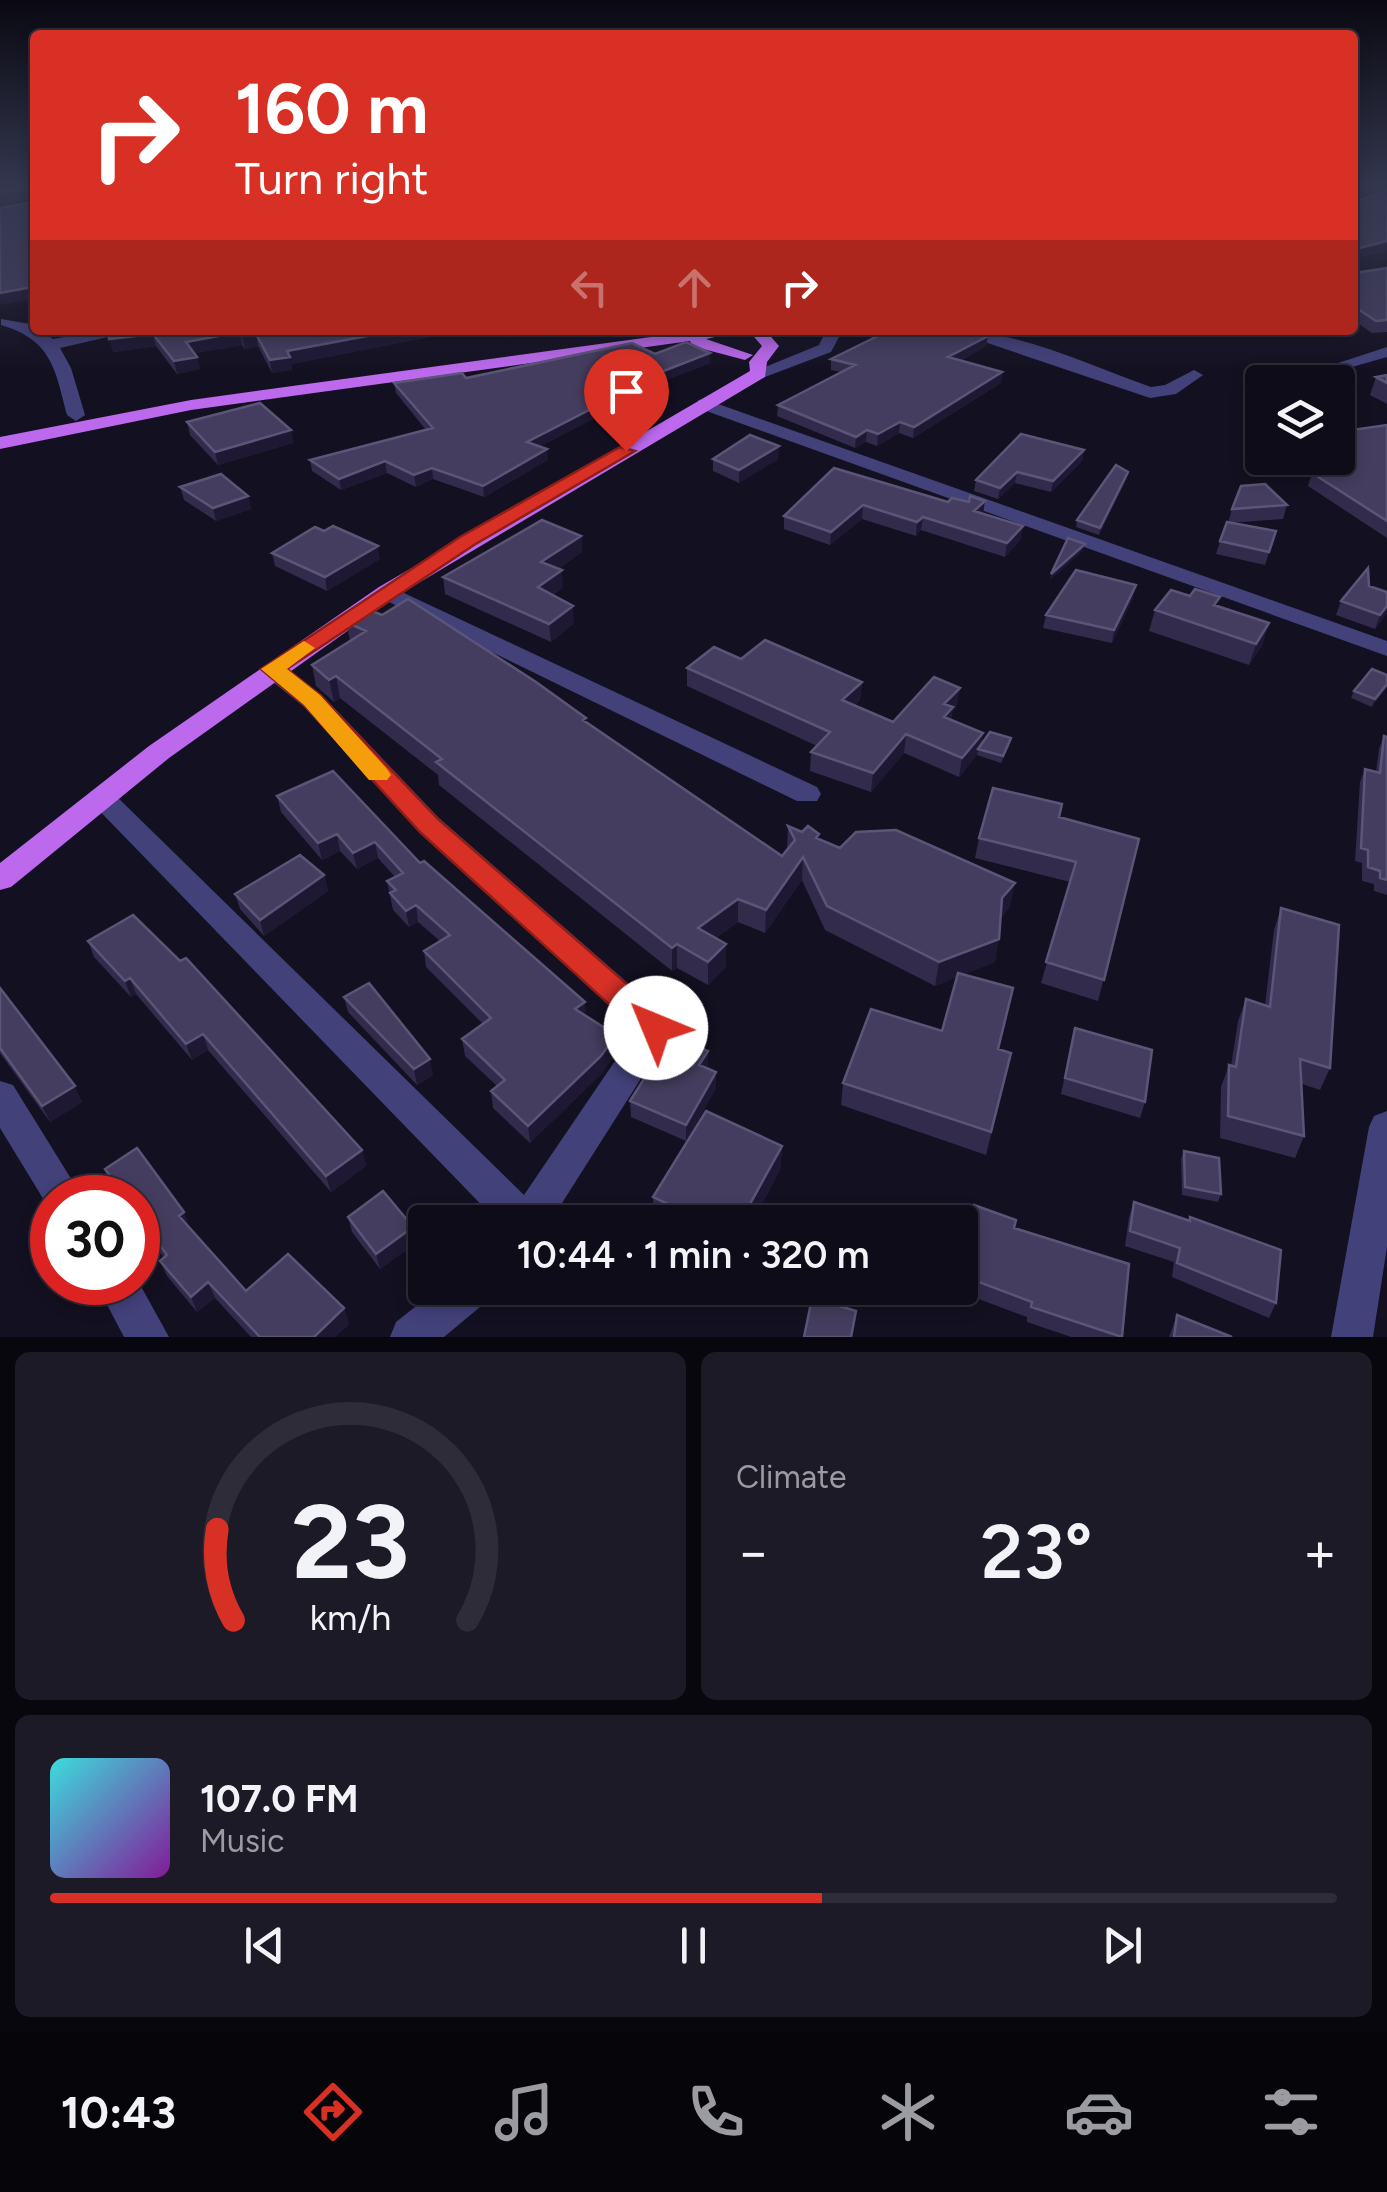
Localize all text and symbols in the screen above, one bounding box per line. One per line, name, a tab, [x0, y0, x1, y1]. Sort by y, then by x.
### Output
text: 160 m	[235, 66, 428, 151]
icon: right	[70, 70, 200, 200]
text: Turn right	[235, 151, 428, 205]
icon: left	[562, 260, 617, 315]
icon: ahead	[667, 260, 722, 315]
icon: right	[772, 260, 827, 315]
pin	[584, 349, 669, 452]
icon: arrive	[599, 364, 654, 419]
map controls	[1245, 365, 1355, 475]
button: layers	[1245, 365, 1355, 475]
position arrow	[604, 976, 708, 1080]
speed limit sign: 30	[30, 1175, 160, 1305]
text: 10:44 · 1 min · 320 m	[516, 1232, 870, 1278]
text: Climate	[736, 1458, 847, 1496]
text: 23	[291, 1479, 410, 1604]
text: 23°	[980, 1507, 1093, 1597]
text: −	[736, 1519, 770, 1585]
text: +	[1303, 1519, 1337, 1585]
text: km/h	[310, 1596, 391, 1639]
text: 107.0 FM	[200, 1776, 359, 1822]
text: Music	[200, 1822, 285, 1860]
icon: previous	[237, 1918, 292, 1973]
icon: pause	[666, 1918, 721, 1973]
icon: next	[1095, 1918, 1150, 1973]
icon: directions	[298, 2077, 368, 2147]
icon: music	[489, 2077, 559, 2147]
icon: phone	[681, 2077, 751, 2147]
icon: climate	[873, 2077, 943, 2147]
icon: car	[1064, 2077, 1134, 2147]
icon: filters	[1256, 2077, 1326, 2147]
text: 10:43	[61, 2085, 176, 2139]

